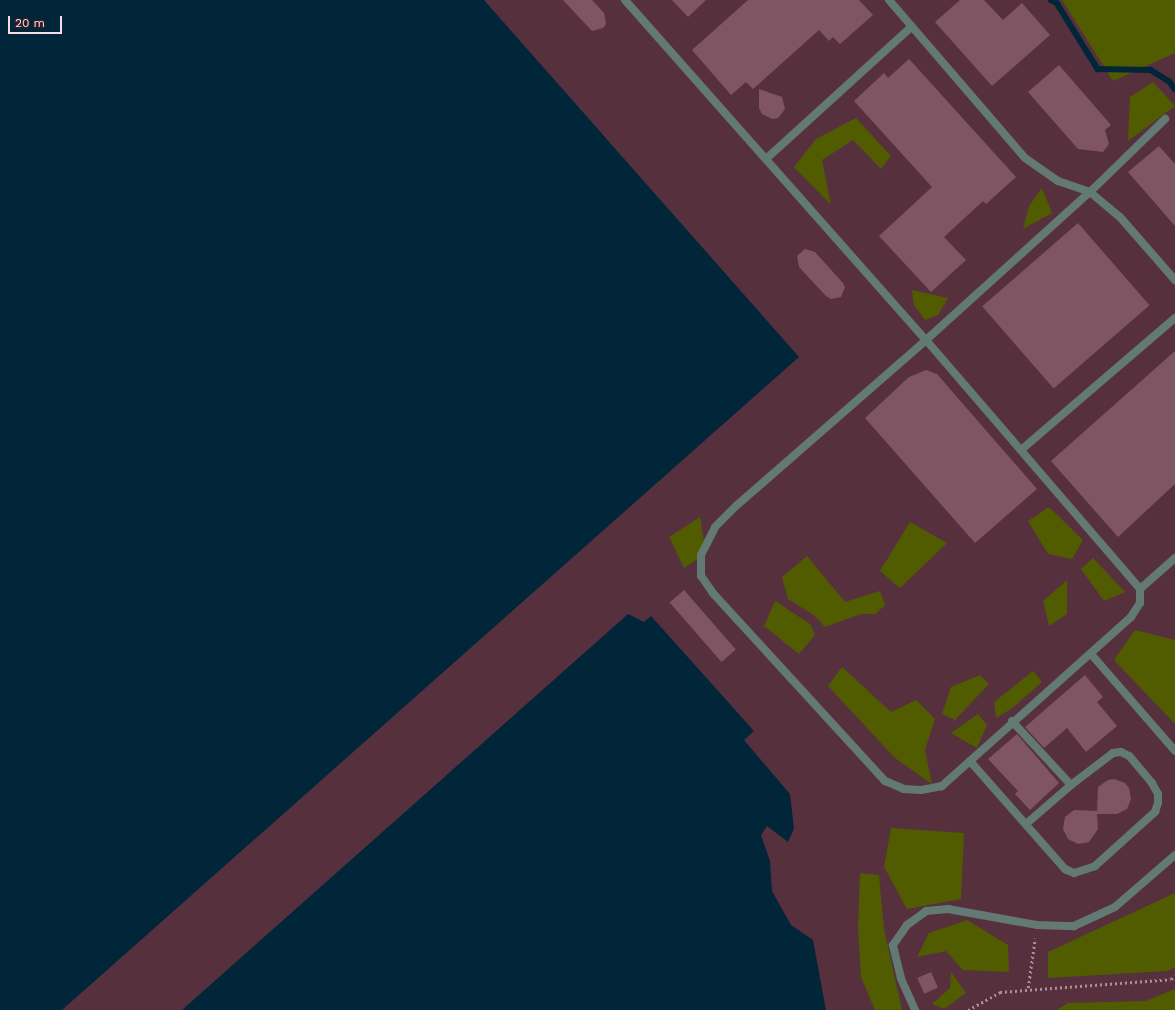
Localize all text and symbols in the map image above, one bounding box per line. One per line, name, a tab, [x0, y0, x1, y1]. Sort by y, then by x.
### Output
scale bar	[10, 8, 64, 34]
text: 20 m	[15, 16, 45, 30]

